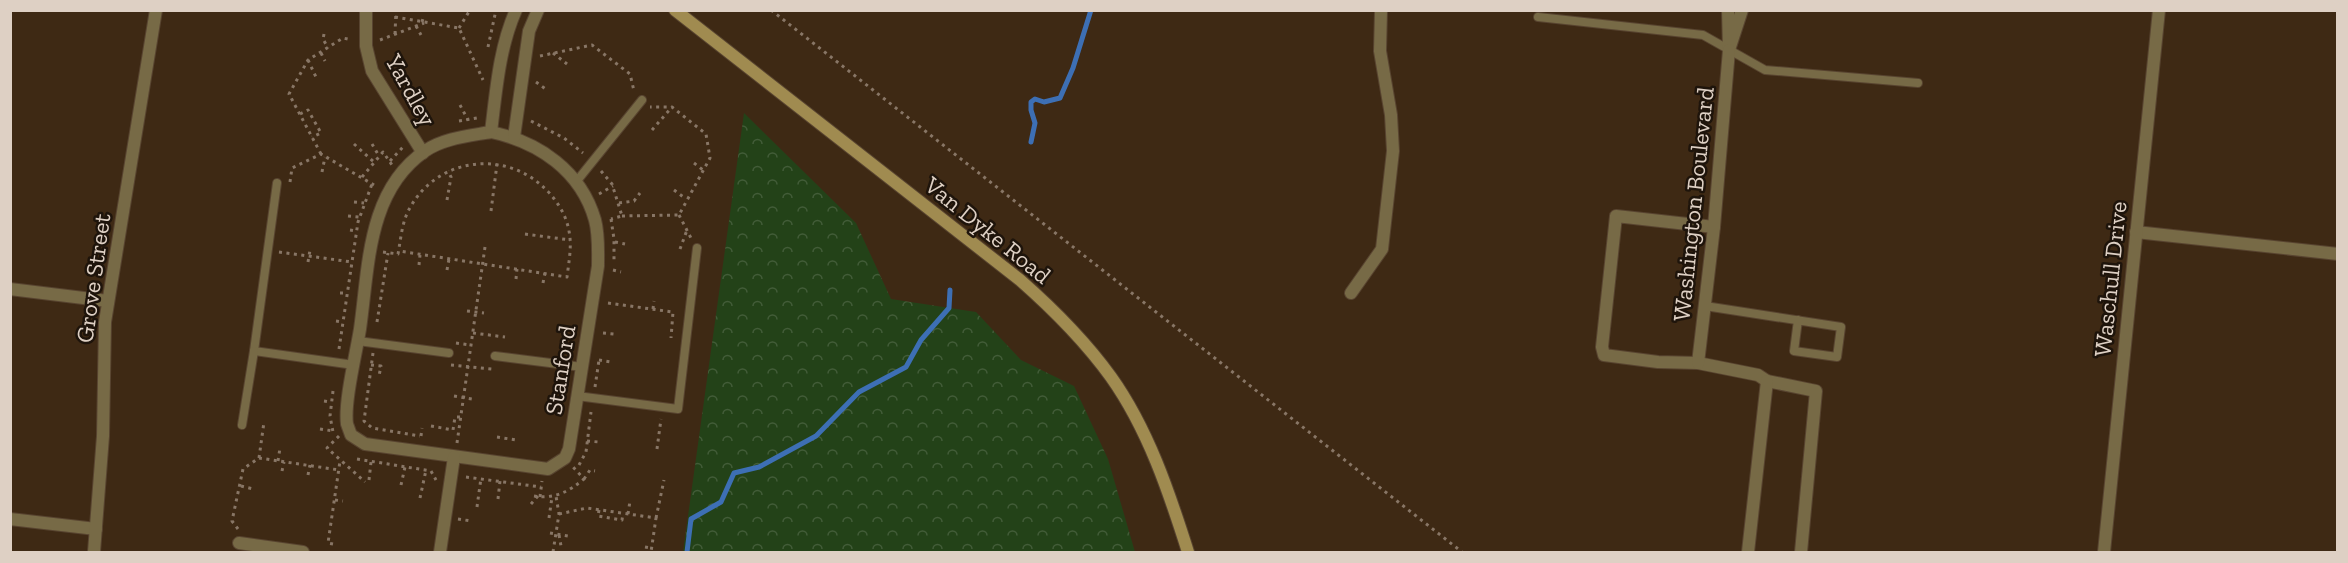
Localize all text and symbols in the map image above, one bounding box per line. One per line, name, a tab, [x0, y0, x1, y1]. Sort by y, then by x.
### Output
street label: Yardley	[379, 48, 443, 132]
street label: Washington Boulevard	[1666, 85, 1720, 323]
street label: Van Dyke Road	[918, 170, 1057, 290]
street label: Waschull Drive	[2087, 200, 2133, 358]
street label: Grove Street	[70, 211, 116, 345]
street label: Stanford	[539, 323, 581, 417]

